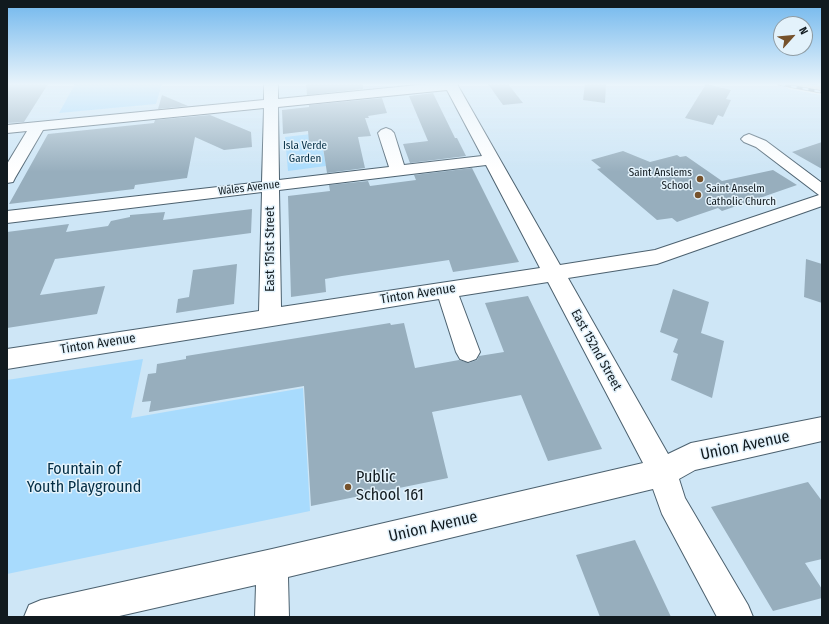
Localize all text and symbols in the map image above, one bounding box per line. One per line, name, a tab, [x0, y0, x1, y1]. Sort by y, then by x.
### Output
north arrow	[773, 16, 813, 56]
text: N	[796, 25, 811, 37]
park label: Isla Verde Garden	[283, 139, 327, 165]
place label: Saint Anslems School	[629, 166, 692, 192]
marker: Saint Anslems School	[695, 174, 705, 184]
street label: Wales Avenue	[218, 178, 280, 198]
place label: Saint Anselm Catholic Church	[706, 182, 776, 208]
marker: Saint Anselm Catholic Church	[693, 190, 703, 200]
street label: East 151st Street	[262, 206, 278, 292]
street label: Tinton Avenue	[379, 280, 457, 308]
street label: East 152nd Street	[567, 307, 625, 393]
street label: Tinton Avenue	[59, 330, 137, 358]
street label: Union Avenue	[699, 427, 791, 465]
park label: Fountain of Youth Playground	[27, 460, 141, 498]
place label: Public School 161	[356, 468, 424, 506]
marker: Public School 161	[343, 482, 353, 492]
street label: Union Avenue	[387, 507, 479, 547]

